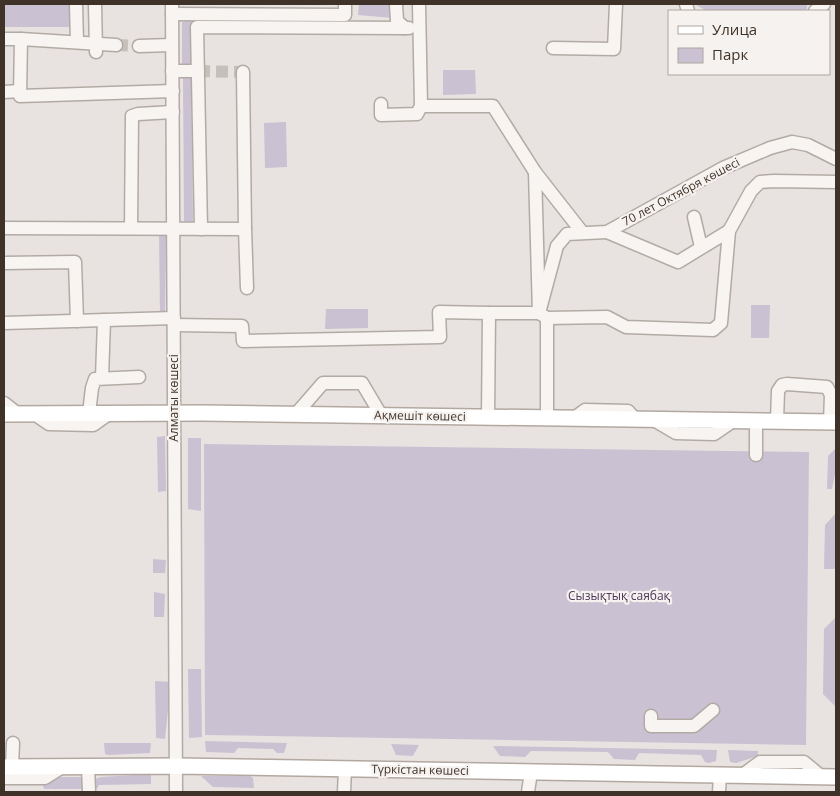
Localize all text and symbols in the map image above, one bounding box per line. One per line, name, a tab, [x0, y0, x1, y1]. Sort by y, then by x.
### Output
legend	[668, 10, 830, 75]
text: Улица	[712, 19, 757, 39]
text: Парк	[712, 44, 748, 64]
street label: 70 лет Октября көшесі	[619, 153, 743, 230]
street label: Алматы көшесі	[165, 354, 182, 442]
street label: Ақмешіт көшесі	[374, 406, 466, 425]
park label: Сызықтық саябақ	[568, 587, 671, 604]
street label: Түркістан көшесі	[371, 760, 469, 779]

